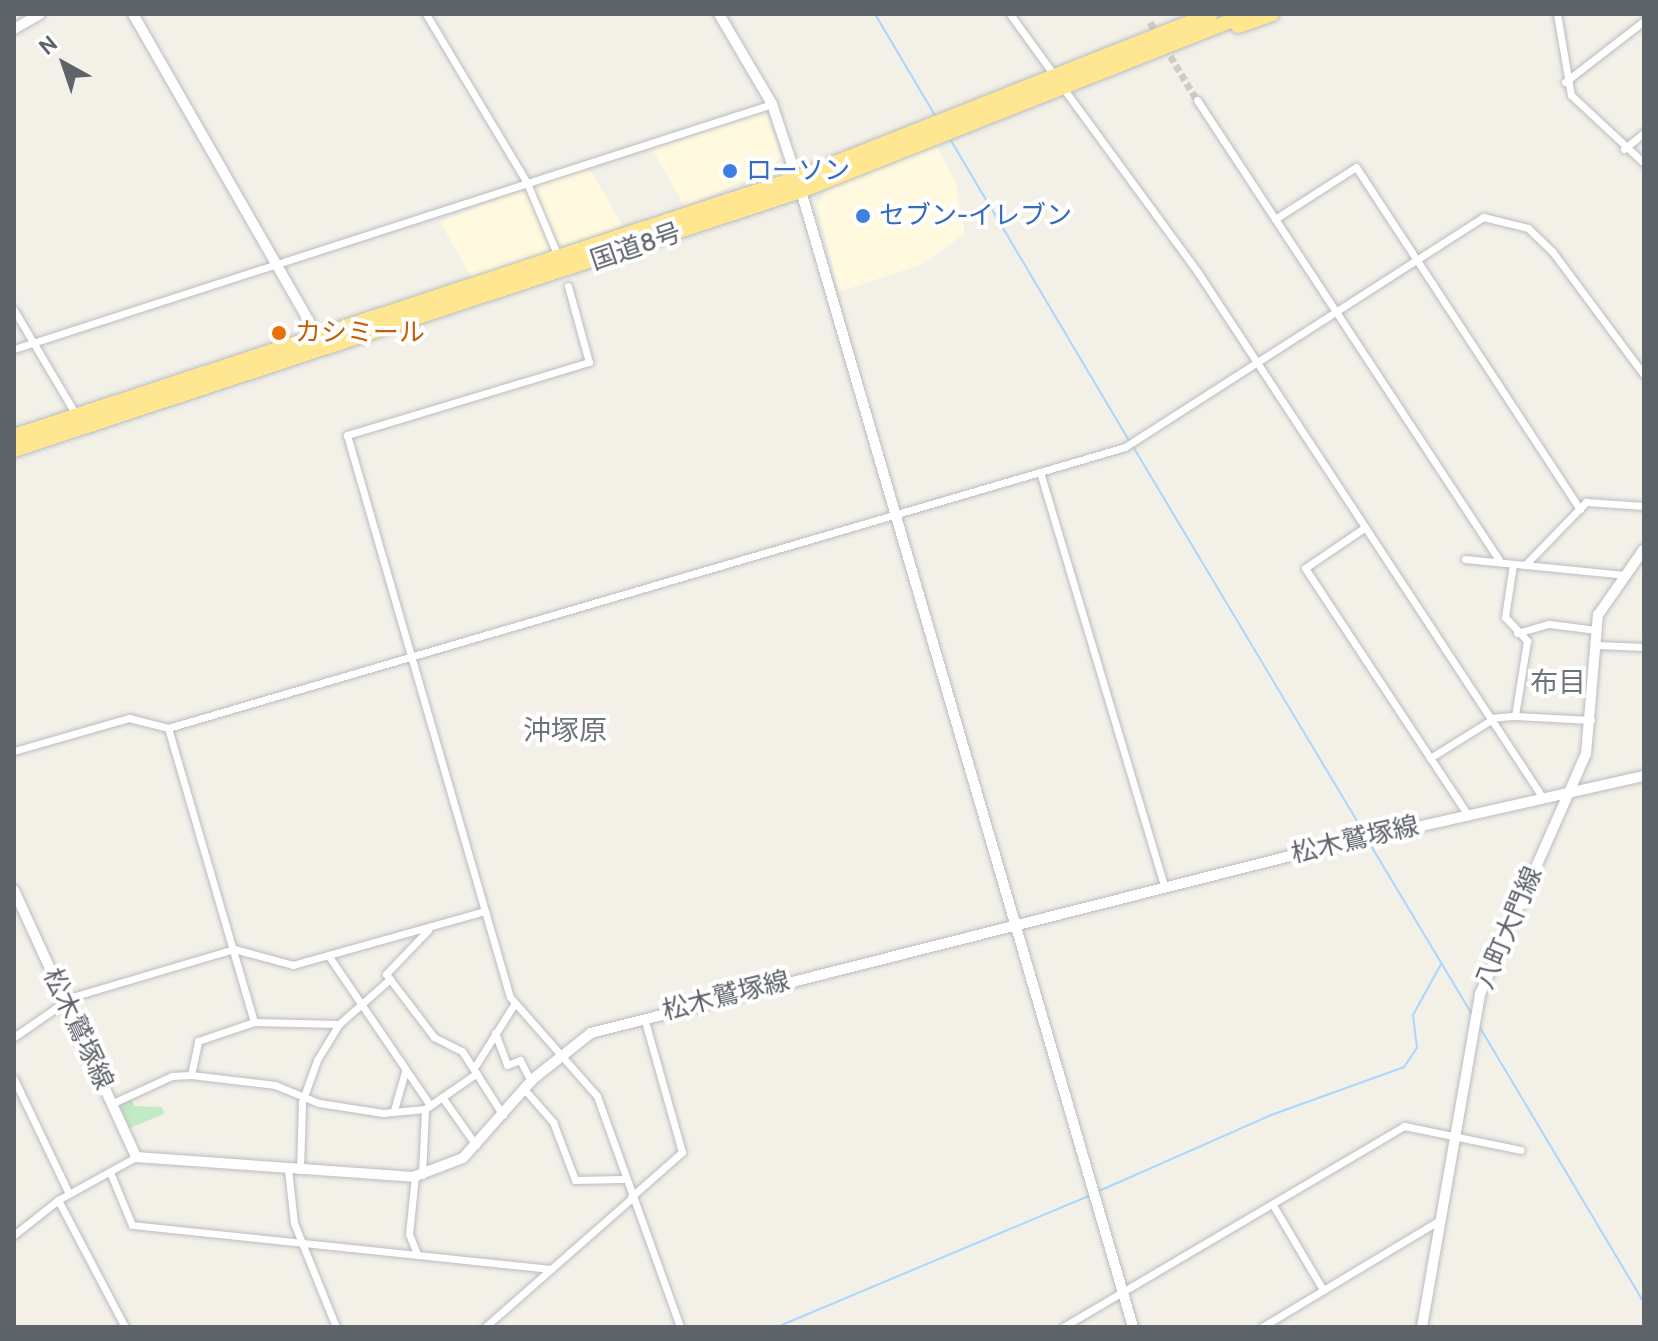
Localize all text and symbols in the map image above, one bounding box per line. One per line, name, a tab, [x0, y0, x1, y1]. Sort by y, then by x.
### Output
north arrow	[24, 24, 104, 104]
text: N	[34, 30, 63, 61]
place label: ローソン	[746, 155, 850, 187]
marker: ローソン	[721, 162, 739, 180]
place label: セブン-イレブン	[879, 200, 1072, 232]
marker: セブン-イレブン	[854, 207, 872, 225]
street label: 国道8号	[587, 217, 685, 277]
place label: カシミール	[295, 317, 425, 349]
marker: カシミール	[270, 324, 288, 342]
district label: 布目	[1530, 665, 1586, 699]
district label: 沖塚原	[523, 713, 607, 747]
street label: 松木鷲塚線	[1288, 810, 1422, 870]
street label: 八町大門線	[1469, 862, 1549, 994]
street label: 松木鷲塚線	[36, 963, 120, 1095]
street label: 松木鷲塚線	[659, 965, 793, 1027]

